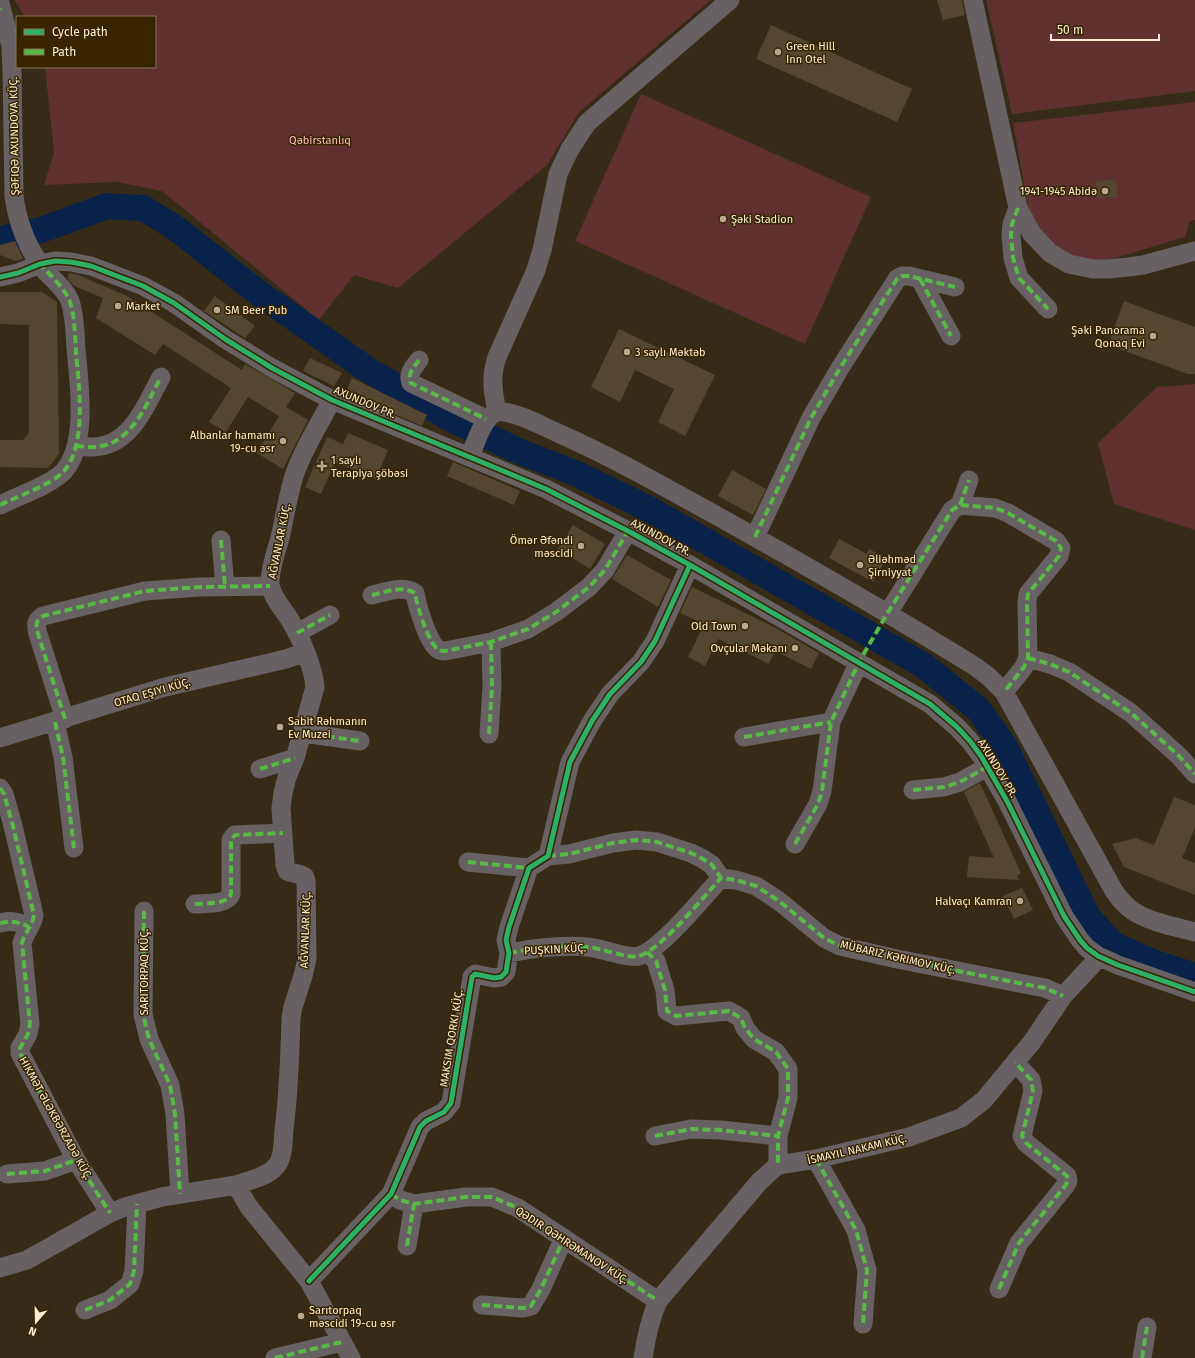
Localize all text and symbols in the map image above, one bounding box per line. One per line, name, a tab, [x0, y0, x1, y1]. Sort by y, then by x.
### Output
legend	[16, 16, 156, 68]
scale bar	[1051, 16, 1159, 42]
text: 50 m	[1057, 23, 1083, 37]
text: Cycle path	[52, 25, 108, 39]
place label: Green Hill Inn Otel	[786, 40, 835, 66]
text: Path	[52, 45, 76, 59]
marker: Green Hill Inn Otel	[773, 47, 783, 57]
street label: ŞƏFIQƏ AXUNDOVA KÜÇ.	[6, 76, 22, 195]
park label: Qəbirstanlıq	[289, 134, 351, 147]
place label: 1941-1945 Abidə	[1020, 185, 1097, 198]
marker: 1941-1945 Abidə	[1100, 186, 1110, 196]
place label: Şəki Stadion	[731, 213, 793, 226]
marker: Şəki Stadion	[718, 214, 728, 224]
place label: Market	[126, 300, 160, 313]
marker: Market	[113, 301, 123, 311]
place label: SM Beer Pub	[225, 304, 287, 317]
marker: SM Beer Pub	[212, 305, 222, 315]
place label: Şəki Panorama Qonaq Evi	[1071, 324, 1145, 350]
marker: Şəki Panorama Qonaq Evi	[1148, 331, 1158, 341]
place label: 3 saylı Məktəb	[635, 346, 706, 359]
marker: 3 saylı Məktəb	[622, 347, 632, 357]
street label: AXUNDOV PR.	[332, 384, 398, 422]
place label: Albanlar hamamı 19-cu əsr	[190, 429, 276, 455]
marker: Albanlar hamamı 19-cu əsr	[278, 436, 288, 446]
place label: 1 saylı Terapiya şöbəsi	[331, 454, 408, 480]
marker: 1 saylı Terapiya şöbəsi	[316, 460, 328, 472]
street label: AĞVANLAR KÜÇ.	[265, 502, 293, 580]
street label: AXUNDOV PR.	[628, 516, 693, 559]
place label: Ömər Əfəndi məscidi	[510, 533, 573, 560]
marker: Ömər Əfəndi məscidi	[576, 541, 586, 551]
place label: Əliəhməd Şirniyyat	[868, 553, 916, 579]
marker: Əliəhməd Şirniyyat	[855, 560, 865, 570]
place label: Old Town	[691, 620, 737, 633]
marker: Old Town	[740, 621, 750, 631]
place label: Ovçular Məkanı	[711, 642, 787, 655]
marker: Ovçular Məkanı	[790, 643, 800, 653]
street label: OTAQ EŞIYI KÜÇ.	[112, 674, 192, 710]
place label: Sabit Rəhmanın Ev Muzei	[288, 715, 367, 741]
marker: Sabit Rəhmanın Ev Muzei	[275, 722, 285, 732]
street label: AXUNDOV PR.	[975, 736, 1020, 800]
street label: AĞVANLAR KÜÇ.	[297, 891, 313, 969]
place label: Halvaçı Kamran	[935, 895, 1012, 908]
marker: Halvaçı Kamran	[1015, 896, 1025, 906]
street label: SARITORPAQ KÜÇ.	[137, 928, 151, 1015]
street label: MÜBARIZ KƏRIMOV KÜÇ.	[839, 937, 958, 977]
street label: PUŞKIN KÜÇ.	[524, 940, 587, 958]
street label: MAKSIM QORKI KÜÇ.	[436, 988, 466, 1088]
street label: HIKMƏT ƏLƏKBƏRZADƏ KÜÇ.	[16, 1054, 96, 1182]
street label: İSMAYIL NAKAM KÜÇ.	[806, 1131, 908, 1167]
street label: QƏDIR QƏHRƏMANOV KÜÇ.	[513, 1203, 631, 1287]
north arrow	[16, 1302, 56, 1342]
place label: Sarıtorpaq məscidi 19-cu əsr	[309, 1304, 396, 1330]
marker: Sarıtorpaq məscidi 19-cu əsr	[296, 1311, 306, 1321]
text: N	[27, 1324, 38, 1338]

